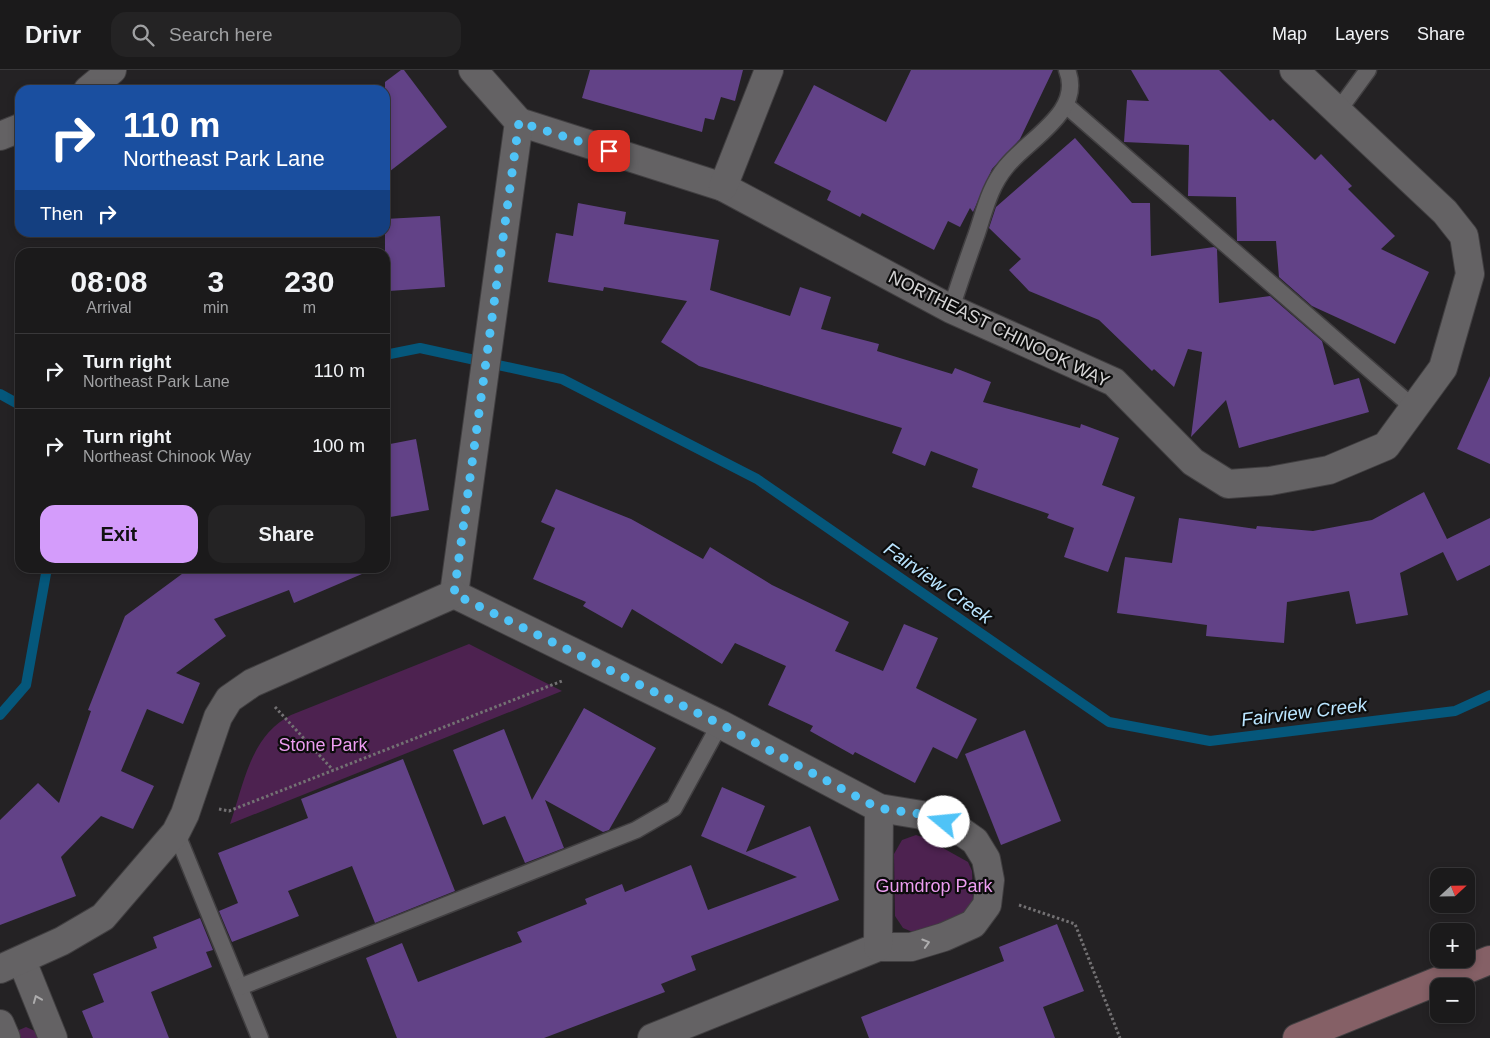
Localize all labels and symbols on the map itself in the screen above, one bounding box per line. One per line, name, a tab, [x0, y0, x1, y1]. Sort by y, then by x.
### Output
pin	[588, 130, 630, 172]
street label: NORTHEAST CHINOOK WAY	[885, 267, 1113, 391]
water label: Fairview Creek	[880, 538, 997, 629]
water label: Fairview Creek	[1240, 694, 1370, 730]
park label: Stone Park	[278, 735, 369, 755]
position arrow	[917, 795, 969, 847]
north arrow	[1430, 868, 1475, 912]
park label: Gumdrop Park	[875, 876, 994, 896]
one-way arrow	[922, 938, 930, 948]
one-way arrow	[33, 995, 43, 1004]

